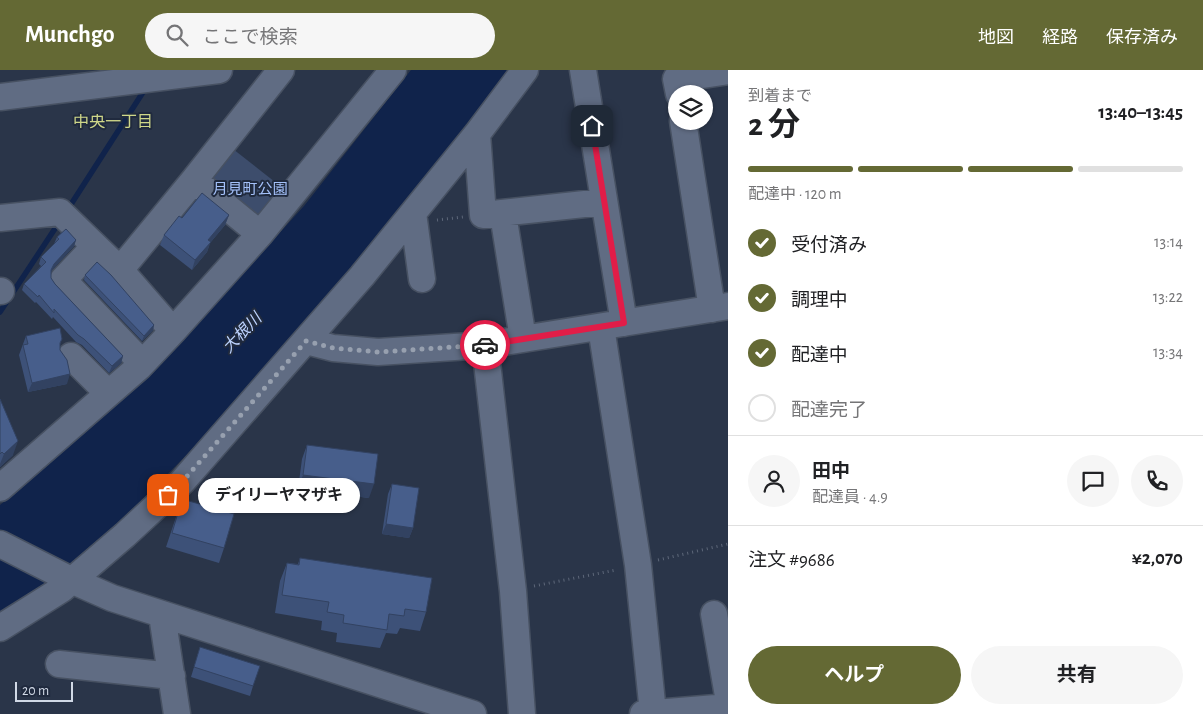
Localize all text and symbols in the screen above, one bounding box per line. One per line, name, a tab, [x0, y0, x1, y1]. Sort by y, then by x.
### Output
search box	[145, 13, 495, 58]
icon: search	[163, 21, 191, 49]
text: Munchgo	[25, 23, 115, 47]
text: ここで検索	[203, 28, 298, 47]
text: 地図	[978, 29, 1014, 47]
text: 経路	[1042, 29, 1078, 47]
text: 保存済み	[1106, 29, 1178, 47]
map controls	[668, 85, 713, 130]
button: layers	[668, 85, 713, 130]
text: 到着まで	[748, 88, 812, 104]
text: 13:40–13:45	[1098, 103, 1183, 122]
pin	[571, 105, 613, 147]
text: 2 分	[748, 109, 800, 141]
icon: home	[578, 112, 606, 140]
district label: 中央一丁目	[73, 114, 153, 130]
park label: 月見町公園	[212, 181, 288, 197]
text: 配達中 · 120 m	[748, 186, 842, 202]
icon: check	[748, 229, 776, 257]
text: 13:14	[1154, 234, 1183, 250]
text: 受付済み	[791, 236, 867, 255]
icon: check	[748, 284, 776, 312]
text: 13:22	[1153, 289, 1183, 305]
text: 調理中	[791, 291, 848, 310]
water label: 大根川	[219, 308, 266, 356]
courier	[460, 320, 510, 370]
icon: car	[471, 331, 499, 359]
icon: check	[748, 339, 776, 367]
text: 13:34	[1153, 344, 1183, 360]
text: 配達中	[791, 346, 848, 365]
text: 配達完了	[791, 401, 867, 420]
button: person	[748, 455, 800, 507]
button: chat	[1067, 455, 1119, 507]
button: phone	[1131, 455, 1183, 507]
text: 田中	[812, 462, 850, 481]
pin	[147, 474, 189, 516]
callout: デイリーヤマザキ	[198, 478, 360, 512]
icon: bag	[154, 481, 182, 509]
text: デイリーヤマザキ	[215, 487, 343, 503]
text: 配達員 · 4.9	[812, 489, 888, 505]
text: ¥2,070	[1132, 549, 1183, 568]
text: 注文 #9686	[748, 551, 835, 570]
button: ヘルプ	[748, 646, 961, 704]
button: 共有	[971, 646, 1183, 704]
scale bar	[15, 679, 72, 702]
text: 20 m	[22, 684, 49, 698]

